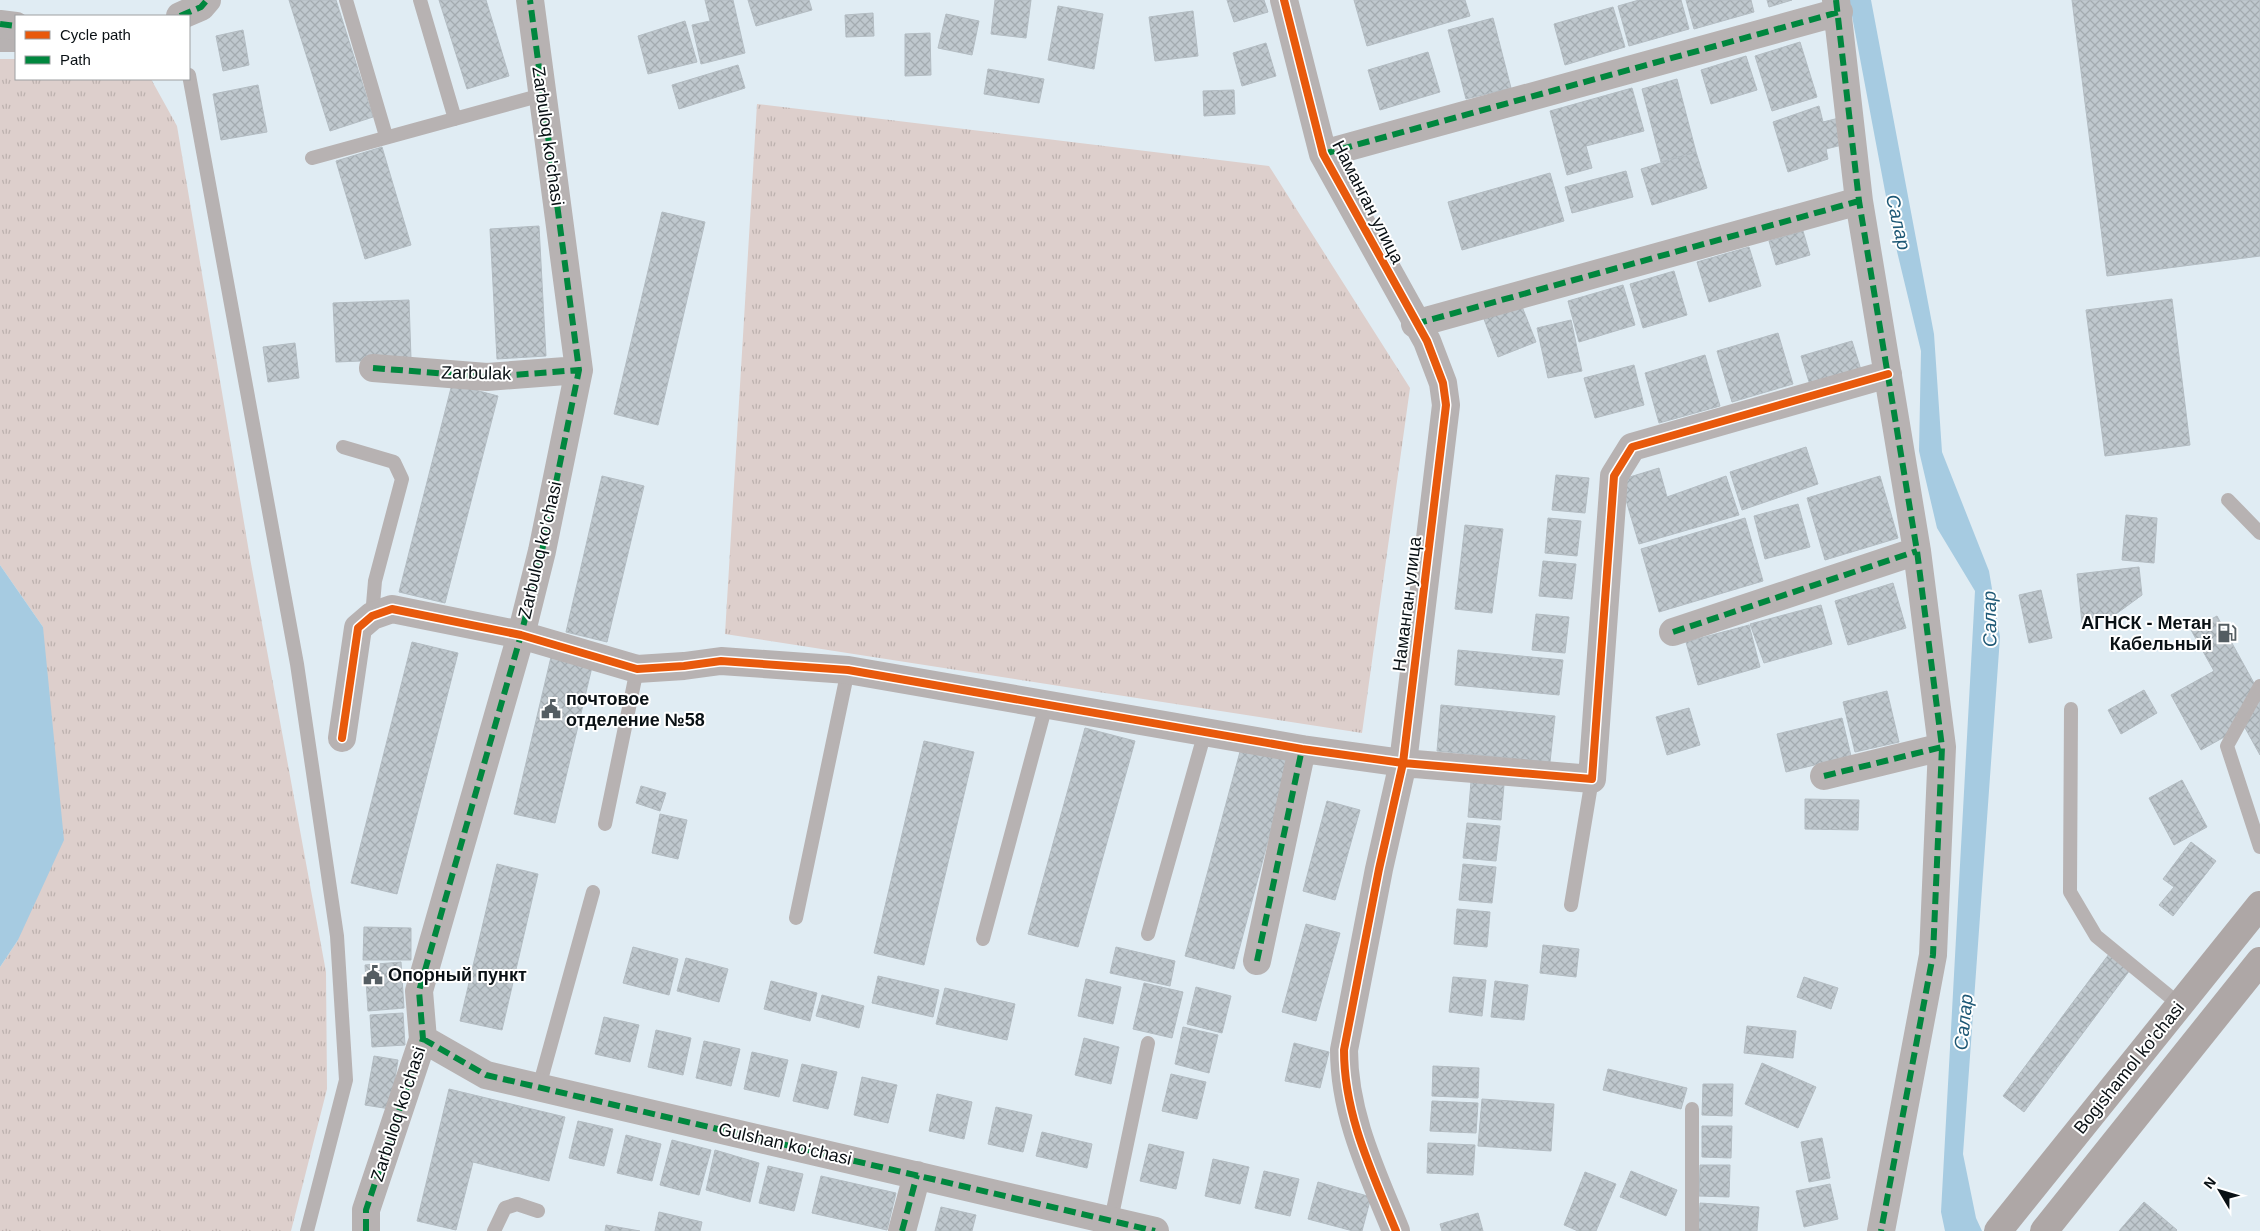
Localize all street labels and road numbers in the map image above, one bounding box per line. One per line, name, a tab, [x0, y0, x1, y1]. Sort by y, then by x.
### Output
street label: Zarbuloq ko'chasi	[528, 65, 568, 207]
street label: Наманган улица	[1328, 137, 1408, 268]
street label: Zarbulak	[441, 362, 512, 384]
street label: Zarbuloq ko'chasi	[514, 479, 566, 621]
street label: Наманган улица	[1389, 534, 1425, 673]
street label: Bogishamol ko'chasi	[2070, 998, 2188, 1138]
street label: Zarbuloq ko'chasi	[367, 1044, 429, 1184]
street label: Gulshan ko'chasi	[716, 1119, 854, 1169]

